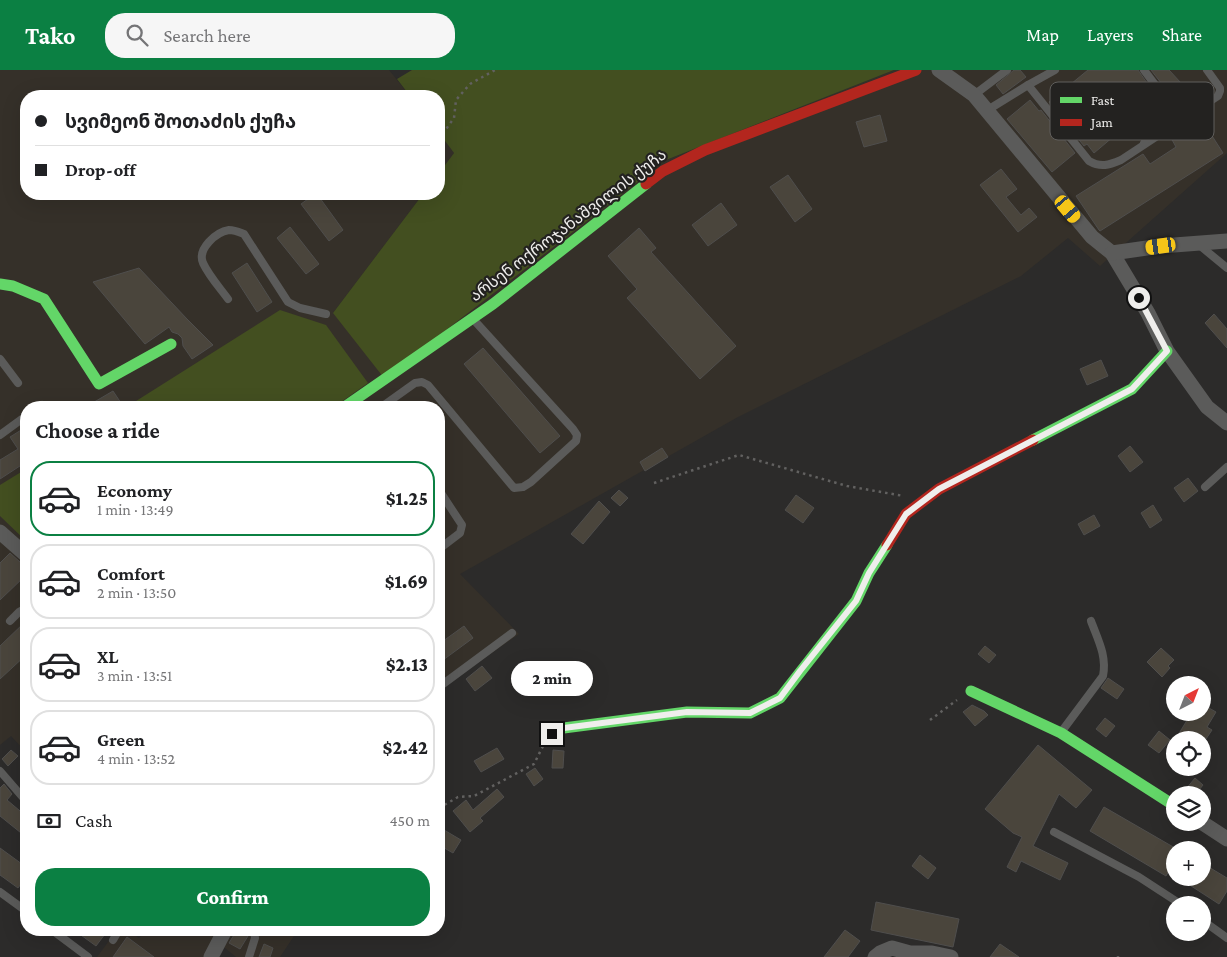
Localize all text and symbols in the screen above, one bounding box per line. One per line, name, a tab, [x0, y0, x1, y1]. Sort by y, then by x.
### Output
search box	[105, 13, 455, 58]
icon: search	[123, 21, 151, 49]
text: Tako	[25, 22, 75, 49]
text: Search here	[163, 25, 251, 46]
text: Map	[1026, 25, 1059, 45]
text: Layers	[1087, 25, 1134, 45]
text: Share	[1162, 25, 1202, 45]
legend	[1050, 82, 1214, 140]
text: Fast	[1091, 92, 1115, 108]
text: სვიმეონ შოთაძის ქუჩა	[65, 111, 296, 132]
text: Jam	[1089, 114, 1113, 130]
street label: არსენ ოქროჯანაშვილის ქუჩა	[467, 146, 671, 306]
text: Drop-off	[65, 159, 136, 180]
car	[1052, 193, 1083, 225]
car	[1145, 236, 1176, 256]
route start	[1128, 287, 1150, 309]
text: Choose a ride	[35, 418, 160, 443]
icon: car	[37, 476, 82, 521]
text: Economy	[97, 480, 172, 501]
text: $1.25	[386, 488, 428, 509]
text: 1 min · 13:49	[97, 501, 174, 518]
icon: car	[37, 559, 82, 604]
text: Comfort	[97, 563, 165, 584]
text: $1.69	[385, 571, 428, 592]
text: 2 min · 13:50	[97, 584, 176, 601]
icon: car	[37, 642, 82, 687]
text: XL	[97, 646, 119, 667]
text: $2.13	[386, 654, 428, 675]
callout: 2 min	[511, 662, 593, 696]
text: 3 min · 13:51	[97, 667, 172, 684]
text: 2 min	[532, 670, 572, 687]
north arrow	[1166, 676, 1211, 721]
map controls	[1166, 676, 1211, 941]
route end	[541, 723, 563, 745]
icon: car	[37, 725, 82, 770]
text: Green	[97, 729, 145, 750]
button: locate	[1166, 731, 1211, 776]
text: $2.42	[383, 737, 428, 758]
text: 4 min · 13:52	[97, 750, 175, 767]
button: layers	[1166, 786, 1211, 831]
icon: cash	[35, 807, 63, 835]
text: Cash	[75, 810, 113, 831]
text: 450 m	[389, 812, 430, 829]
button: +	[1166, 841, 1211, 886]
button: Confirm	[35, 868, 430, 926]
button: −	[1166, 896, 1211, 941]

